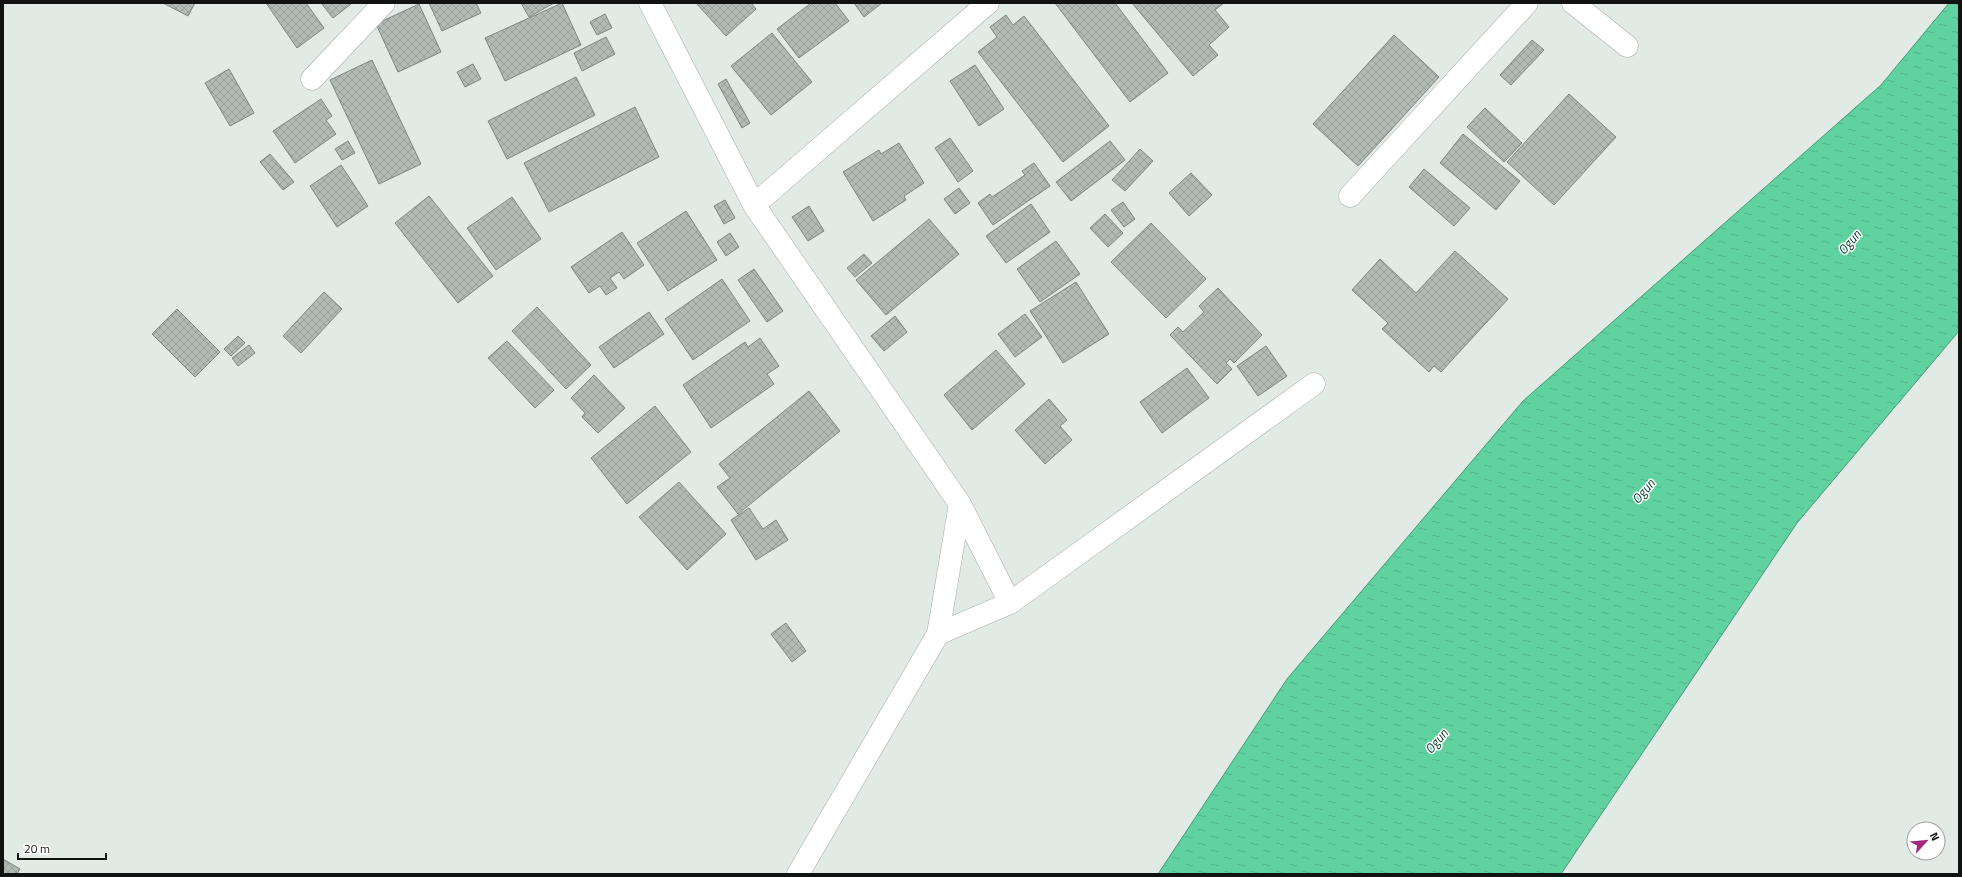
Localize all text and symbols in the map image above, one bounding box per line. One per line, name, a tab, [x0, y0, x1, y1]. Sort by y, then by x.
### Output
water label: Ogun	[1833, 225, 1866, 259]
water label: Ogun	[1627, 474, 1660, 508]
water label: Ogun	[1420, 724, 1453, 758]
north arrow	[1906, 821, 1946, 861]
text: N	[1926, 829, 1944, 843]
scale bar	[18, 835, 106, 861]
text: 20 m	[24, 839, 50, 858]

